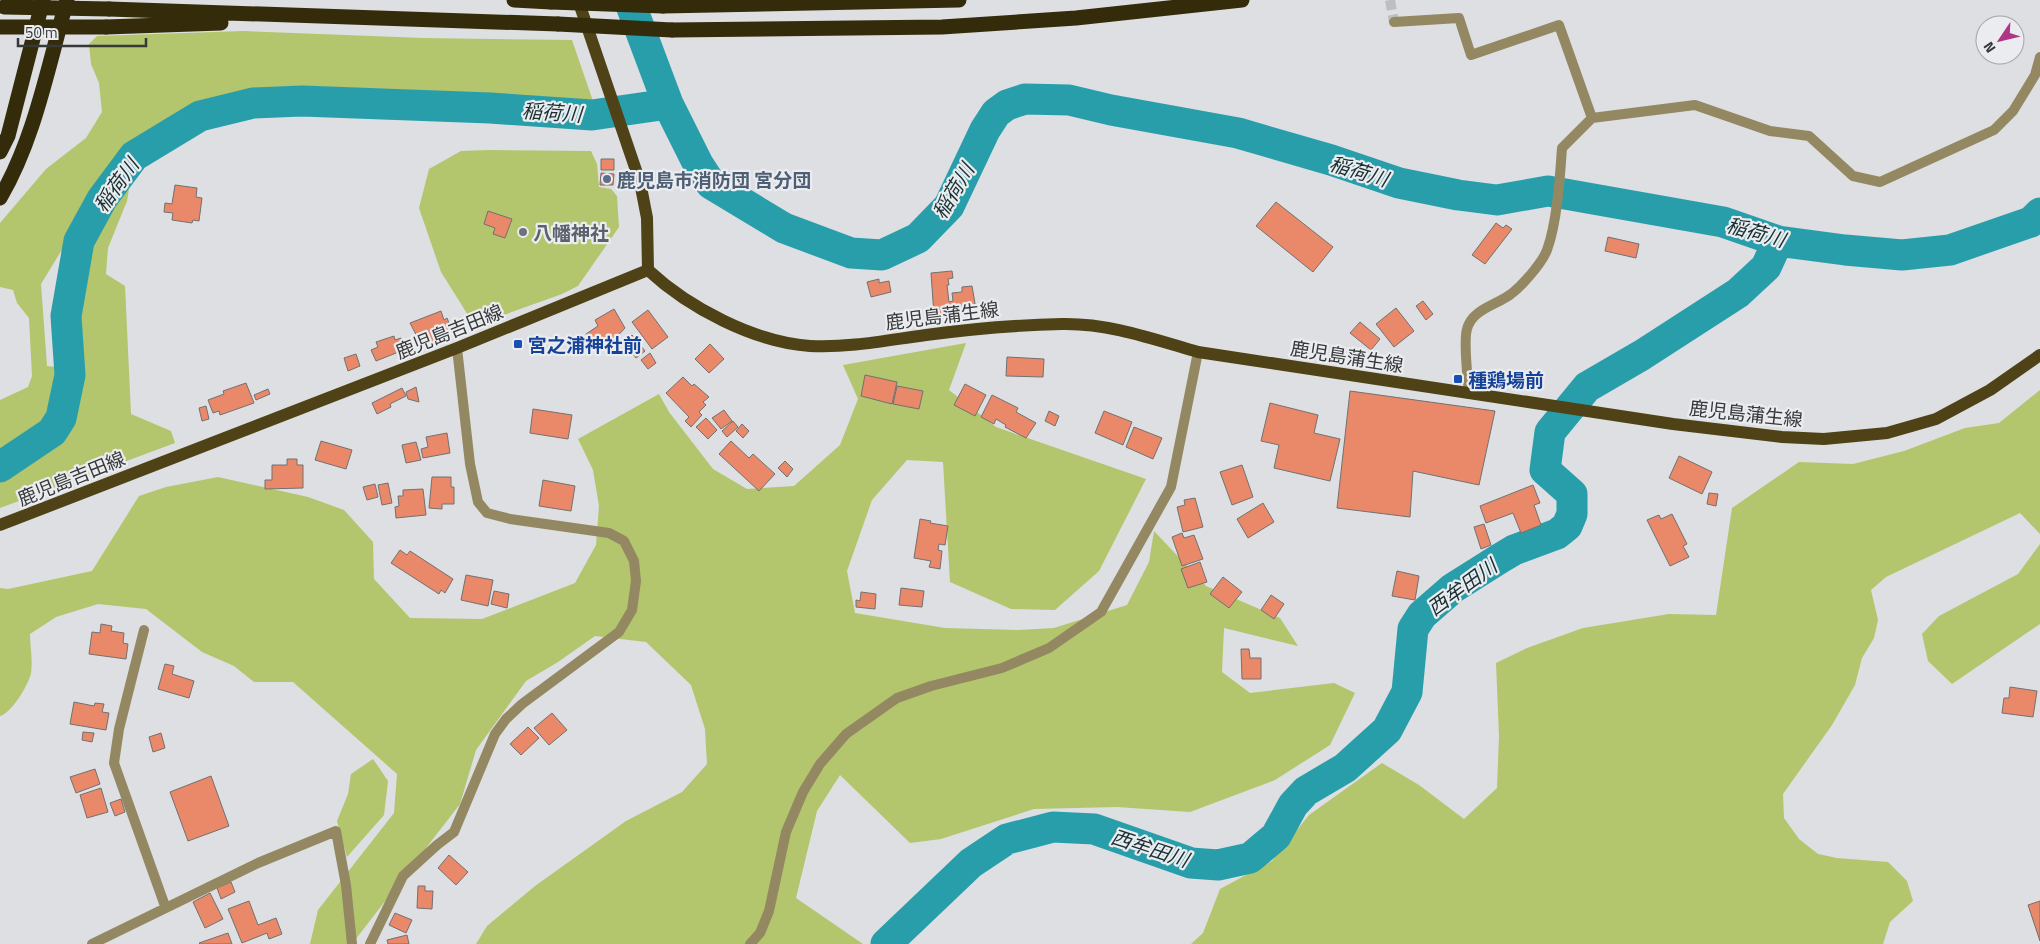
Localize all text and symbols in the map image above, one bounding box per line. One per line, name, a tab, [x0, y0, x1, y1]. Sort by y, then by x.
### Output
scale bar	[18, 15, 145, 47]
north arrow	[1975, 15, 2025, 65]
text: 50 m	[25, 21, 58, 44]
text: N	[1978, 38, 2000, 58]
water label: 稲荷川	[521, 94, 585, 130]
water label: 稲荷川	[1326, 147, 1394, 195]
water label: 稲荷川	[86, 150, 147, 218]
water label: 稲荷川	[924, 156, 983, 225]
place label: 鹿児島市消防団 宮分団	[617, 165, 811, 194]
marker: 鹿児島市消防団 宮分団	[601, 173, 613, 185]
water label: 稲荷川	[1723, 209, 1791, 256]
place label: 八幡神社	[533, 218, 609, 247]
marker: 八幡神社	[517, 226, 529, 238]
street label: 鹿児島蒲生線	[884, 294, 1000, 336]
street label: 鹿児島吉田線	[391, 296, 507, 366]
place label: 宮之浦神社前	[528, 330, 642, 359]
street label: 鹿児島蒲生線	[1288, 333, 1406, 379]
marker: 宮之浦神社前	[512, 338, 524, 350]
place label: 種鶏場前	[1468, 365, 1544, 394]
marker: 種鶏場前	[1452, 373, 1464, 385]
street label: 鹿児島蒲生線	[1688, 393, 1804, 433]
street label: 鹿児島吉田線	[13, 443, 129, 513]
water label: 西牟田川	[1421, 550, 1505, 623]
water label: 西牟田川	[1107, 821, 1195, 876]

